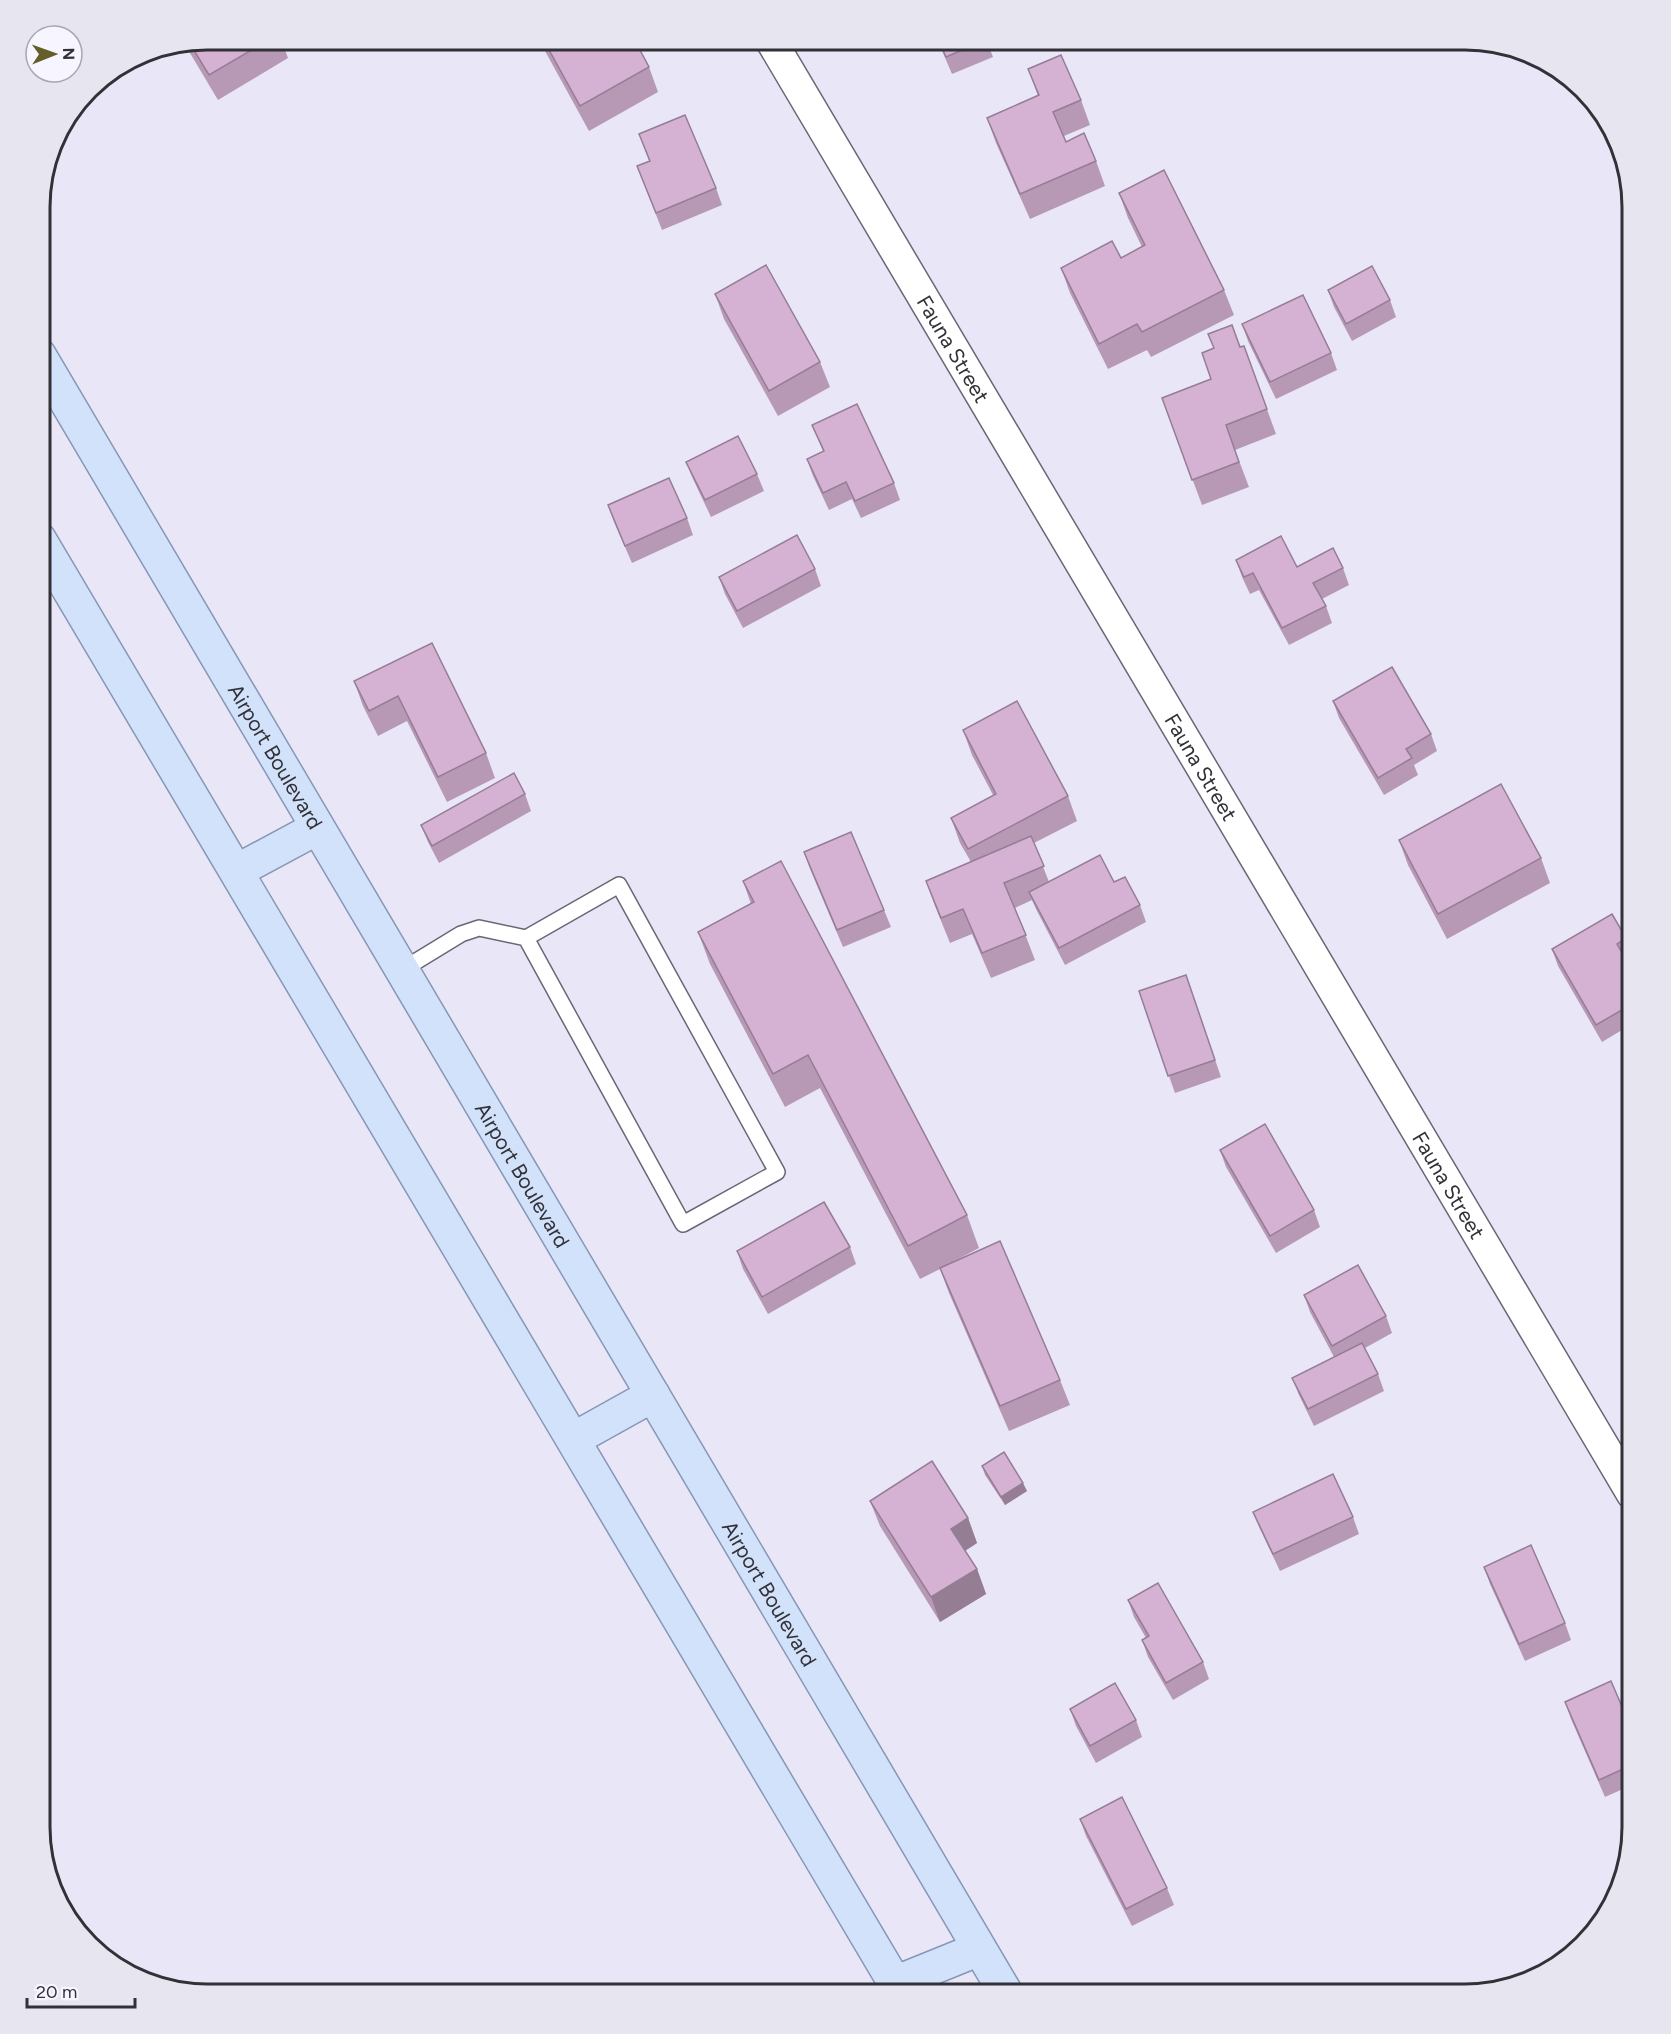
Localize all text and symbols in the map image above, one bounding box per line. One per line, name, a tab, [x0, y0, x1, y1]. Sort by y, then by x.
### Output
north arrow	[24, 24, 84, 84]
text: N	[59, 47, 78, 60]
street label: Fauna Street	[912, 291, 995, 407]
street label: Airport Boulevard	[223, 679, 328, 833]
street label: Fauna Street	[1160, 709, 1243, 825]
street label: Airport Boulevard	[470, 1098, 575, 1252]
street label: Fauna Street	[1408, 1127, 1490, 1243]
street label: Airport Boulevard	[717, 1516, 823, 1671]
scale bar	[27, 1971, 135, 2009]
text: 20 m	[36, 1981, 77, 2003]

